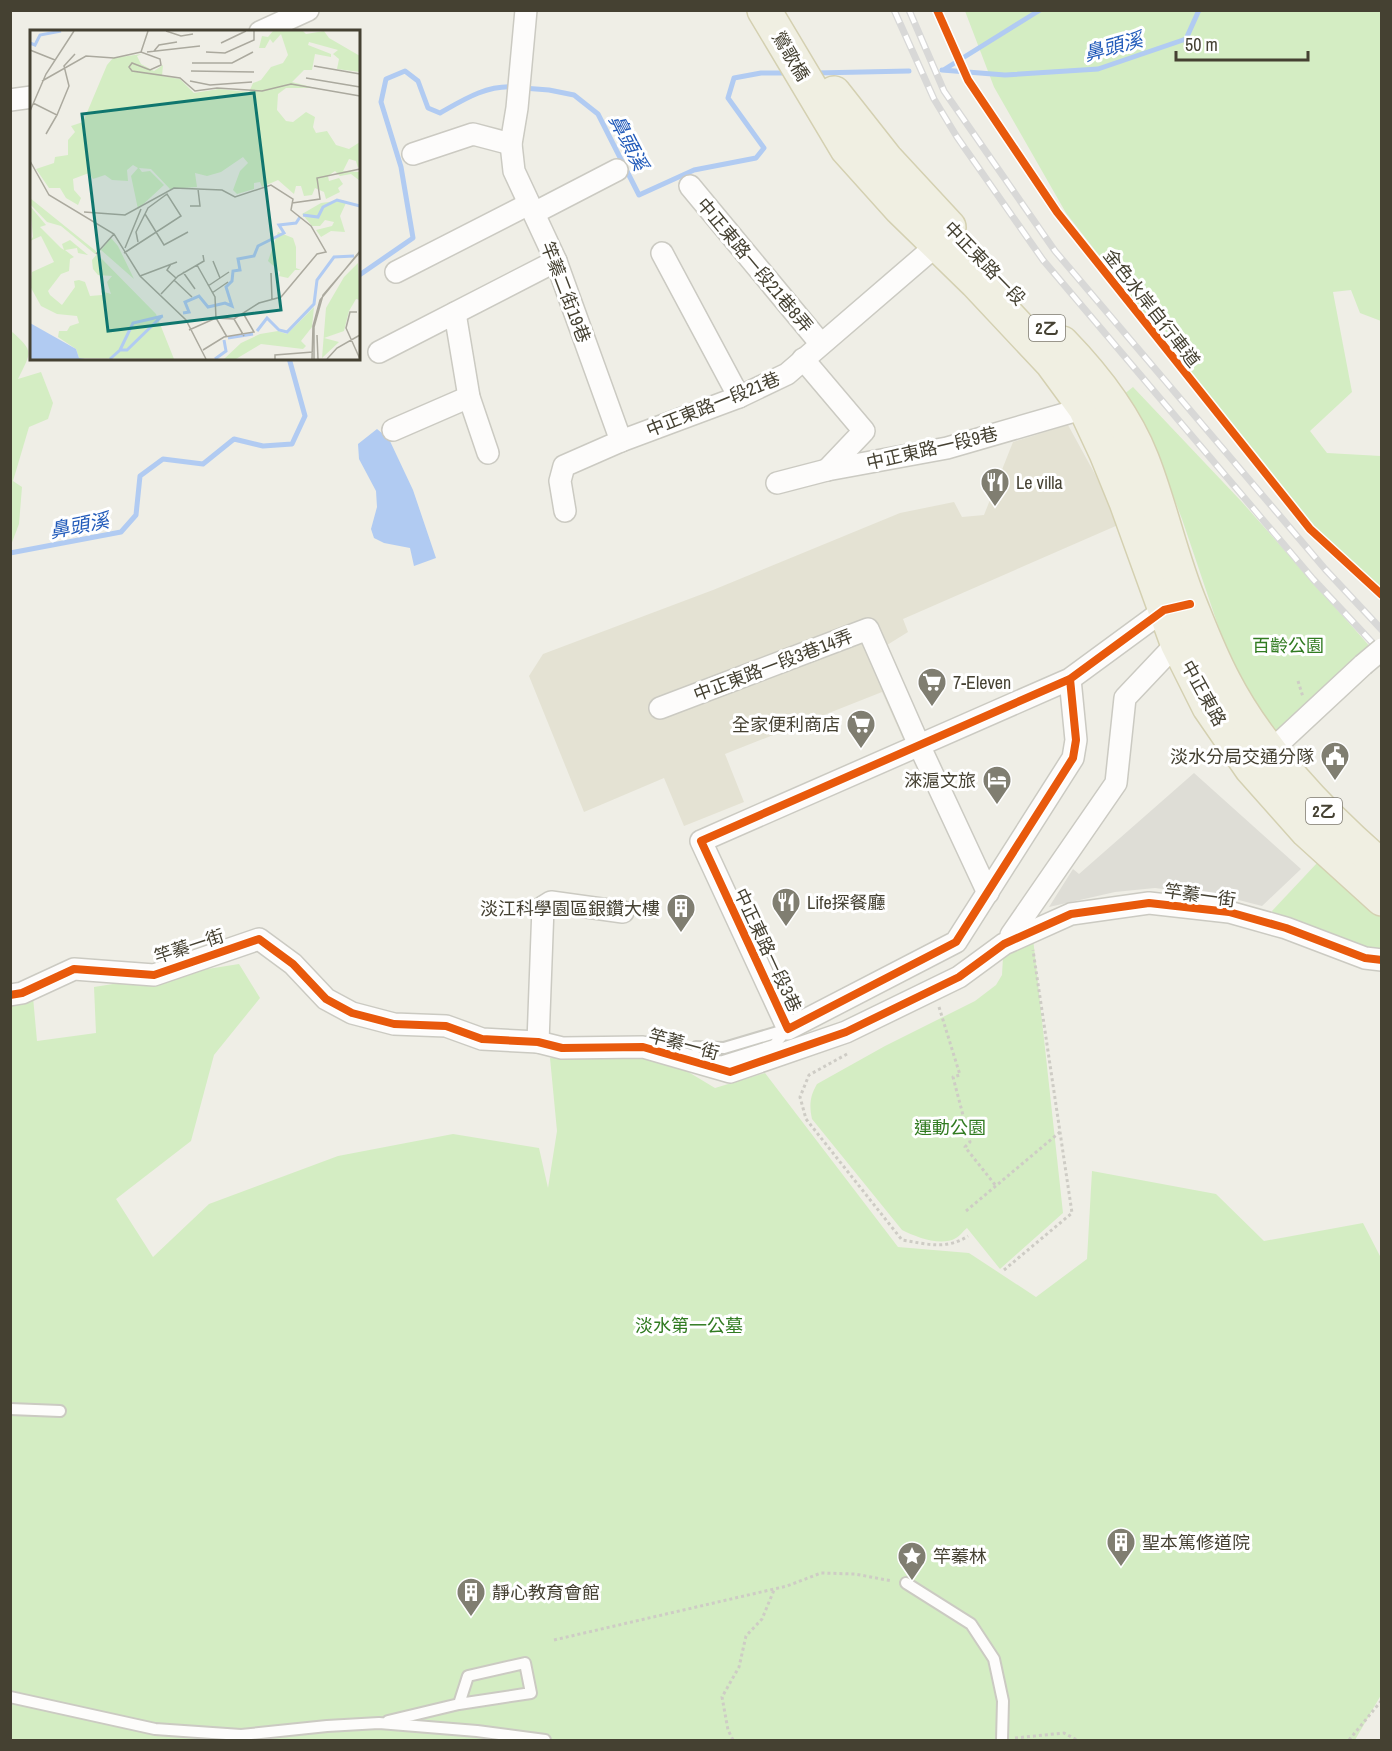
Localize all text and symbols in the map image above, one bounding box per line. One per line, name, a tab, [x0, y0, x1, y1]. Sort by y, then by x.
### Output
water label: 鼻頭溪	[1081, 24, 1148, 67]
scale bar	[1176, 24, 1308, 62]
street label: 鶯歌橋	[766, 26, 816, 86]
inset map	[30, 30, 360, 360]
text: 50 m	[1185, 32, 1218, 57]
water label: 鼻頭溪	[603, 109, 656, 178]
street label: 中正東路一段21巷8弄	[691, 192, 819, 338]
street label: 中正東路一段	[938, 215, 1032, 311]
street label: 竿蓁二街19巷	[535, 238, 597, 346]
street label: 金色水岸自行車道	[1098, 244, 1206, 372]
road number: 2乙	[1029, 315, 1065, 341]
street label: 中正東路一段21巷	[642, 366, 784, 442]
street label: 中正東路一段9巷	[864, 421, 1000, 475]
restaurant icon: Le villa	[979, 466, 1011, 508]
place label: Le villa	[1016, 470, 1063, 495]
water label: 鼻頭溪	[47, 505, 114, 544]
street label: 中正東路一段3巷14弄	[690, 623, 856, 707]
park label: 百齡公園	[1252, 633, 1324, 658]
street label: 中正東路	[1176, 655, 1232, 731]
supermarket icon: 7-Eleven	[916, 666, 948, 708]
place label: 7-Eleven	[953, 670, 1011, 695]
supermarket icon: 全家便利商店	[845, 708, 877, 750]
place label: 全家便利商店	[732, 712, 840, 737]
public building icon: 淡水分局交通分隊	[1319, 740, 1351, 782]
place label: 淡水分局交通分隊	[1170, 744, 1314, 769]
hotel icon: 淶滬文旅	[981, 764, 1013, 806]
place label: 淶滬文旅	[904, 768, 976, 793]
road number: 2乙	[1306, 798, 1342, 824]
street label: 竿蓁一街	[1163, 878, 1237, 912]
street label: 中正東路一段3巷	[728, 884, 808, 1016]
restaurant icon: Life探餐廳	[770, 886, 802, 928]
place label: Life探餐廳	[807, 890, 886, 915]
building icon: 淡江科學園區銀鑽大樓	[665, 892, 697, 934]
place label: 淡江科學園區銀鑽大樓	[480, 896, 660, 921]
street label: 竿蓁一街	[151, 923, 227, 969]
street label: 竿蓁一街	[646, 1023, 722, 1065]
park label: 運動公園	[914, 1115, 986, 1140]
park label: 淡水第一公墓	[635, 1313, 743, 1338]
building icon: 聖本篤修道院	[1105, 1526, 1137, 1568]
place label: 聖本篤修道院	[1142, 1530, 1250, 1555]
place icon: 竿蓁林	[896, 1540, 928, 1582]
place label: 竿蓁林	[933, 1544, 987, 1569]
building icon: 靜心教育會館	[455, 1576, 487, 1618]
place label: 靜心教育會館	[492, 1580, 600, 1605]

